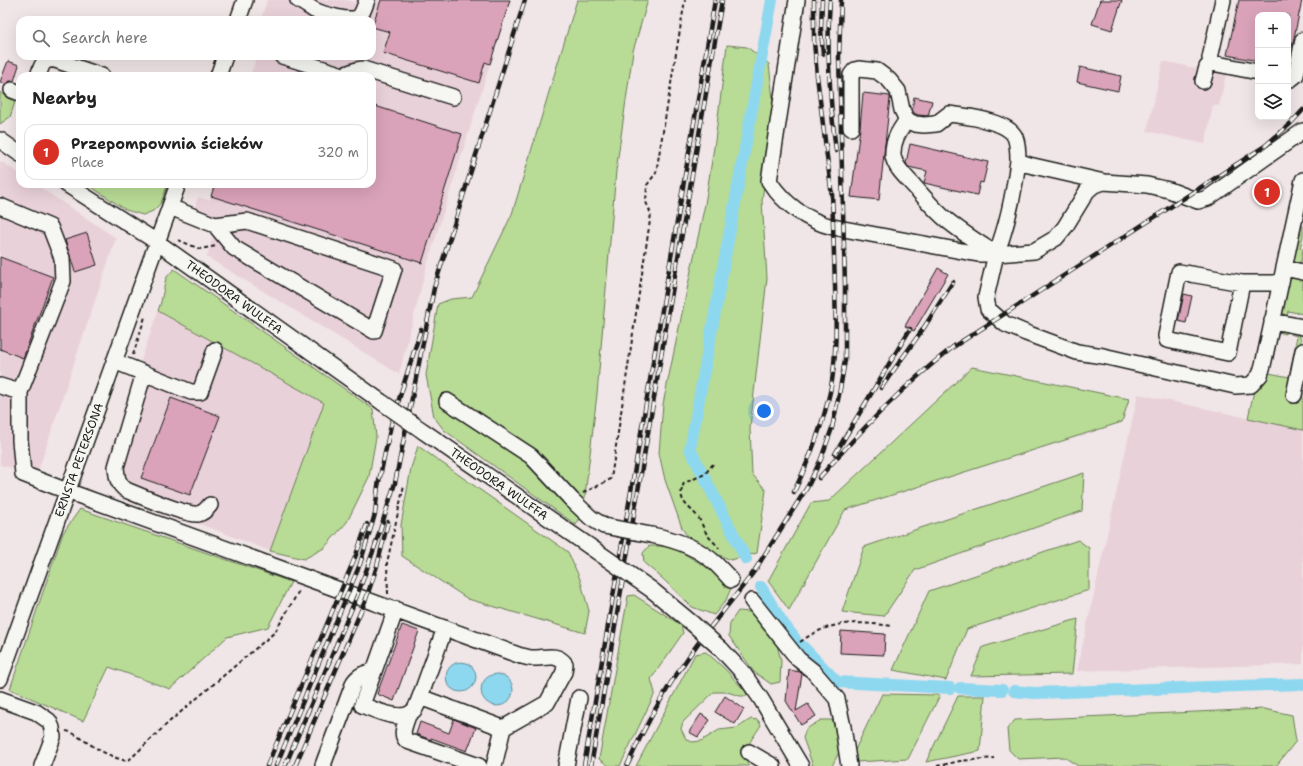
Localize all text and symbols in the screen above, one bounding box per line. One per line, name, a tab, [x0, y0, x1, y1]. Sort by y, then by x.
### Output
map controls	[1255, 12, 1291, 120]
button: +	[1255, 12, 1291, 48]
search box	[16, 16, 376, 60]
icon: search	[30, 27, 52, 49]
text: Search here	[62, 28, 148, 48]
button: −	[1255, 48, 1291, 84]
button: layers	[1255, 84, 1291, 120]
text: Nearby	[32, 87, 97, 109]
text: Przepompownia ścieków	[71, 134, 263, 154]
text: 1	[43, 144, 49, 161]
text: 320 m	[317, 144, 359, 161]
text: Place	[71, 154, 104, 171]
pin: 1	[1254, 177, 1280, 207]
street label: THEODORA WULFFA	[182, 256, 286, 338]
street label: ERNSTA PETERSONA	[51, 400, 107, 519]
your location	[754, 401, 774, 421]
street label: THEODORA WULFFA	[447, 444, 551, 524]

